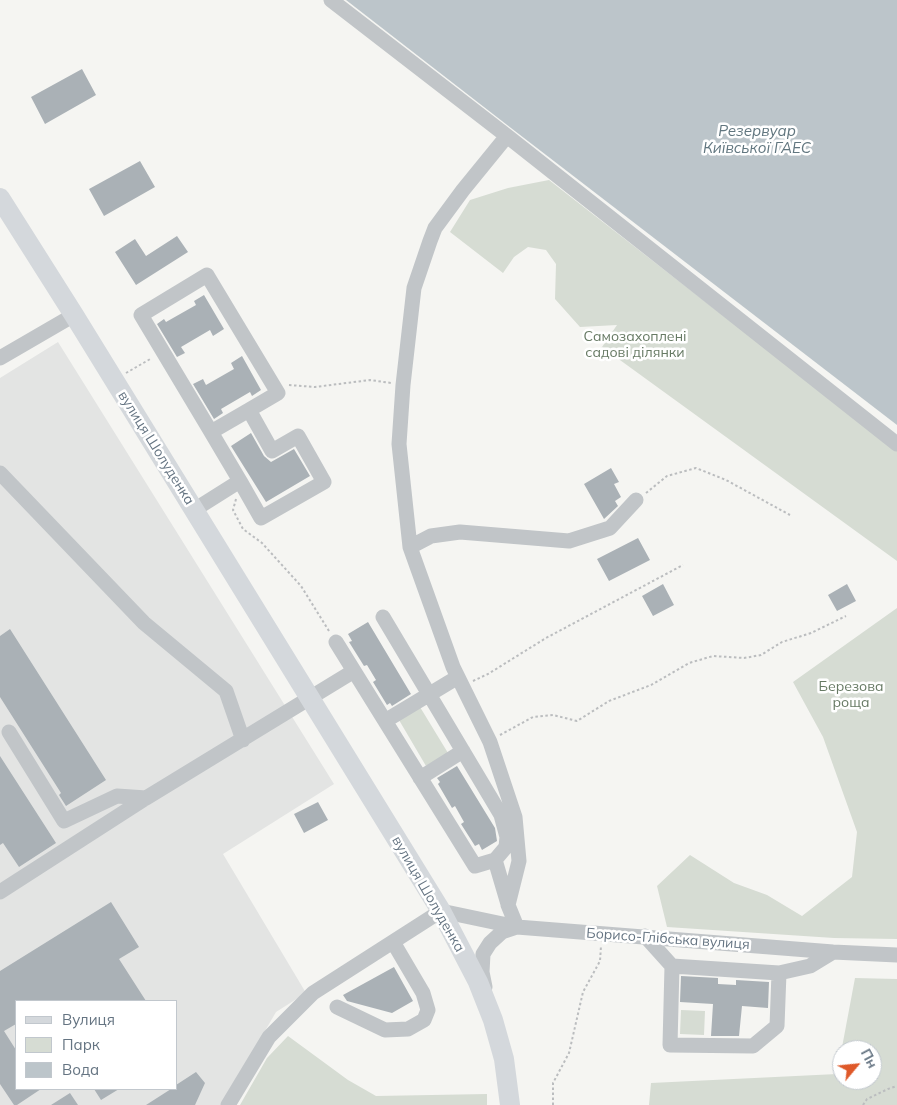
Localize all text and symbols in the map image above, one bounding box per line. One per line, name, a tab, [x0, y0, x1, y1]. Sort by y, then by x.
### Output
water label: Резервуар Київської ГАЕС	[703, 122, 811, 157]
park label: Самозахоплені садові ділянки	[584, 329, 686, 362]
street label: вулиця Шолуденка	[114, 388, 198, 508]
park label: Березова роща	[818, 679, 884, 712]
street label: вулиця Шолуденка	[388, 833, 468, 955]
street label: Борисо-Глібська вулиця	[586, 925, 750, 953]
legend	[15, 1000, 178, 1090]
text: Вулиця	[62, 1010, 115, 1029]
text: Парк	[62, 1035, 100, 1054]
north arrow	[832, 1040, 882, 1090]
text: Пн	[857, 1046, 882, 1071]
text: Вода	[62, 1060, 99, 1079]

